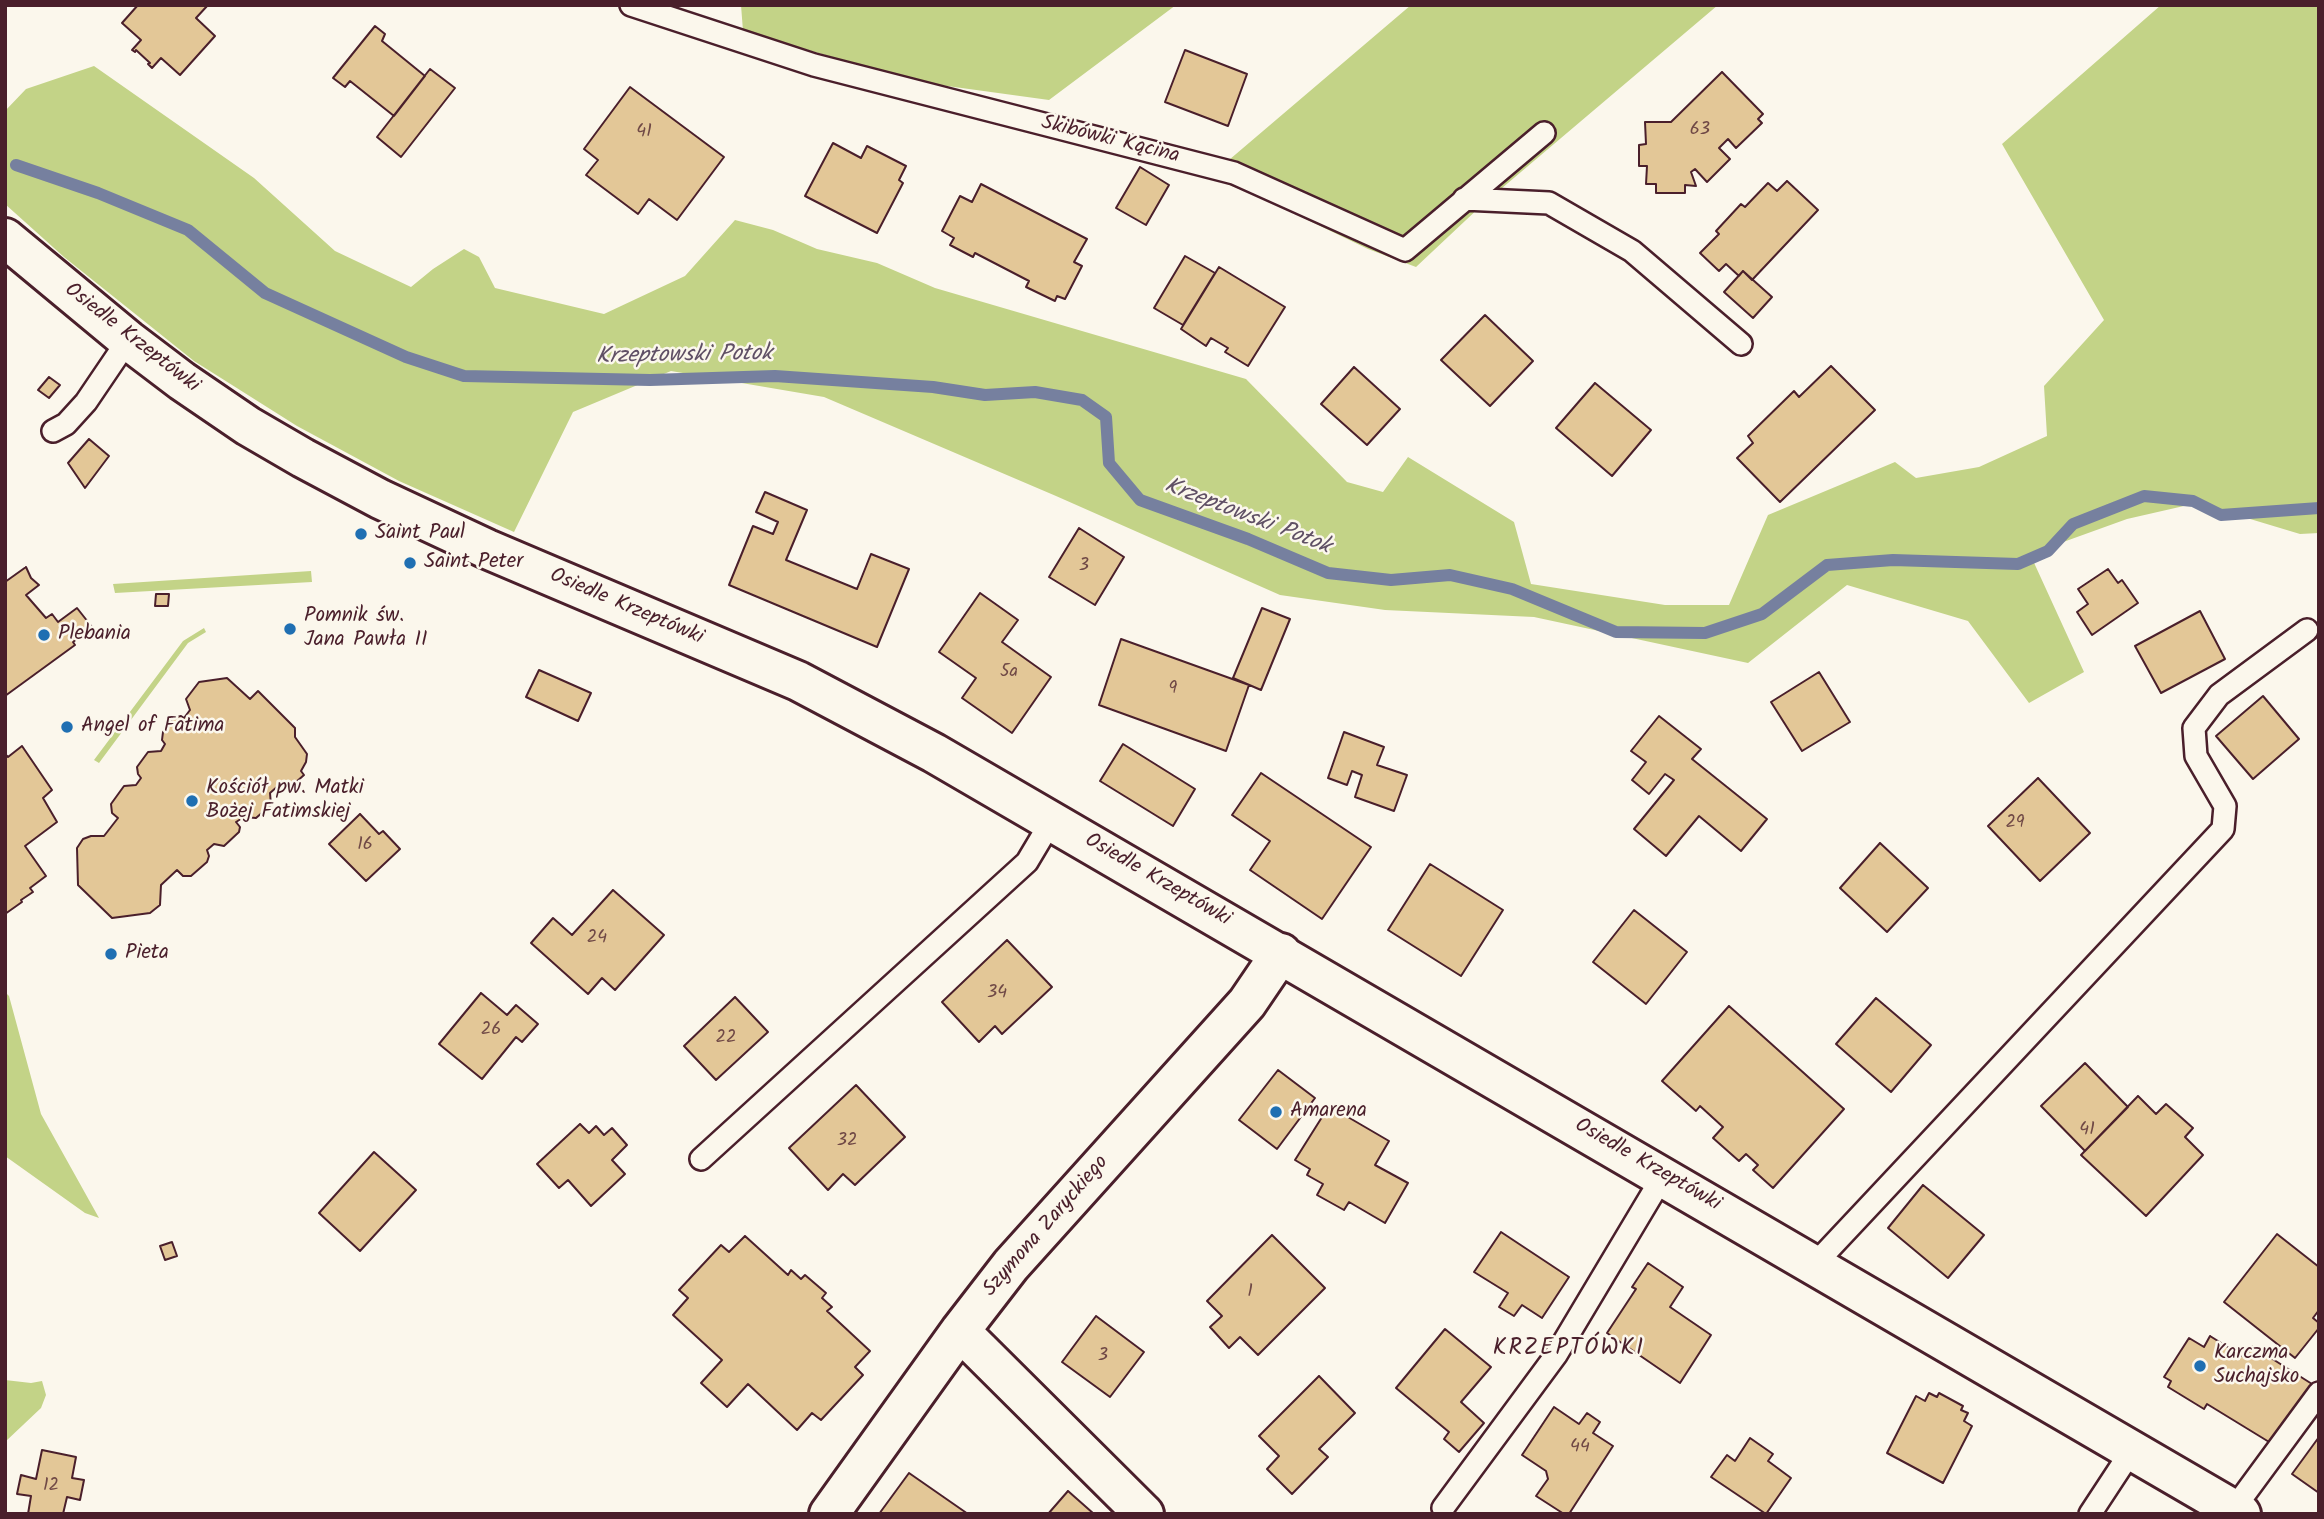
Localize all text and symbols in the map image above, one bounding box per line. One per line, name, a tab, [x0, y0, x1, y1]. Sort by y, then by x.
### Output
street label: Skibówki Kącina	[1038, 112, 1182, 170]
house number: 63	[1690, 120, 1710, 142]
house number: 41	[636, 122, 652, 144]
street label: Osiedle Krzeptówki	[58, 278, 204, 400]
water label: Krzeptowski Potok	[596, 342, 772, 372]
water label: Krzeptowski Potok	[1160, 474, 1334, 562]
place label: Saint Paul	[375, 521, 465, 547]
marker: Saint Paul	[353, 526, 369, 542]
place label: Saint Peter	[424, 550, 523, 576]
marker: Saint Peter	[402, 555, 418, 571]
house number: 3	[1079, 556, 1089, 578]
street label: Osiedle Krzeptówki	[545, 564, 707, 652]
place label: Pomnik św. Jana Pawła II	[304, 604, 427, 654]
marker: Pomnik św. Jana Pawła II	[282, 621, 298, 637]
place label: Plebania	[58, 622, 131, 648]
marker: Plebania	[36, 627, 52, 643]
house number: 5a	[1000, 662, 1018, 684]
house number: 9	[1169, 679, 1177, 701]
place label: Angel of Fatima	[81, 714, 224, 740]
marker: Angel of Fatima	[59, 719, 75, 735]
place label: Kościół pw. Matki Bożej Fatimskiej	[206, 776, 364, 826]
marker: Kościół pw. Matki Bożej Fatimskiej	[184, 793, 200, 809]
house number: 29	[2005, 813, 2025, 835]
street label: Osiedle Krzeptówki	[1079, 829, 1235, 933]
house number: 16	[357, 835, 373, 857]
house number: 24	[587, 928, 607, 950]
place label: Pieta	[125, 941, 169, 967]
marker: Pieta	[103, 946, 119, 962]
house number: 34	[987, 983, 1007, 1005]
house number: 26	[481, 1020, 501, 1042]
house number: 22	[716, 1028, 736, 1050]
place label: Amarena	[1290, 1099, 1367, 1125]
marker: Amarena	[1268, 1104, 1284, 1120]
street label: Osiedle Krzeptówki	[1569, 1114, 1725, 1218]
house number: 41	[2079, 1120, 2095, 1142]
house number: 32	[837, 1131, 857, 1153]
street label: Szymona Zaryckiego	[979, 1151, 1115, 1303]
house number: 1	[1247, 1282, 1253, 1304]
district label: KRZEPTÓWKI	[1494, 1336, 1644, 1364]
place label: Karczma Suchajsko	[2214, 1341, 2299, 1391]
house number: 3	[1098, 1346, 1108, 1368]
marker: Karczma Suchajsko	[2192, 1358, 2208, 1374]
house number: 44	[1570, 1437, 1590, 1459]
house number: 12	[43, 1476, 59, 1498]

